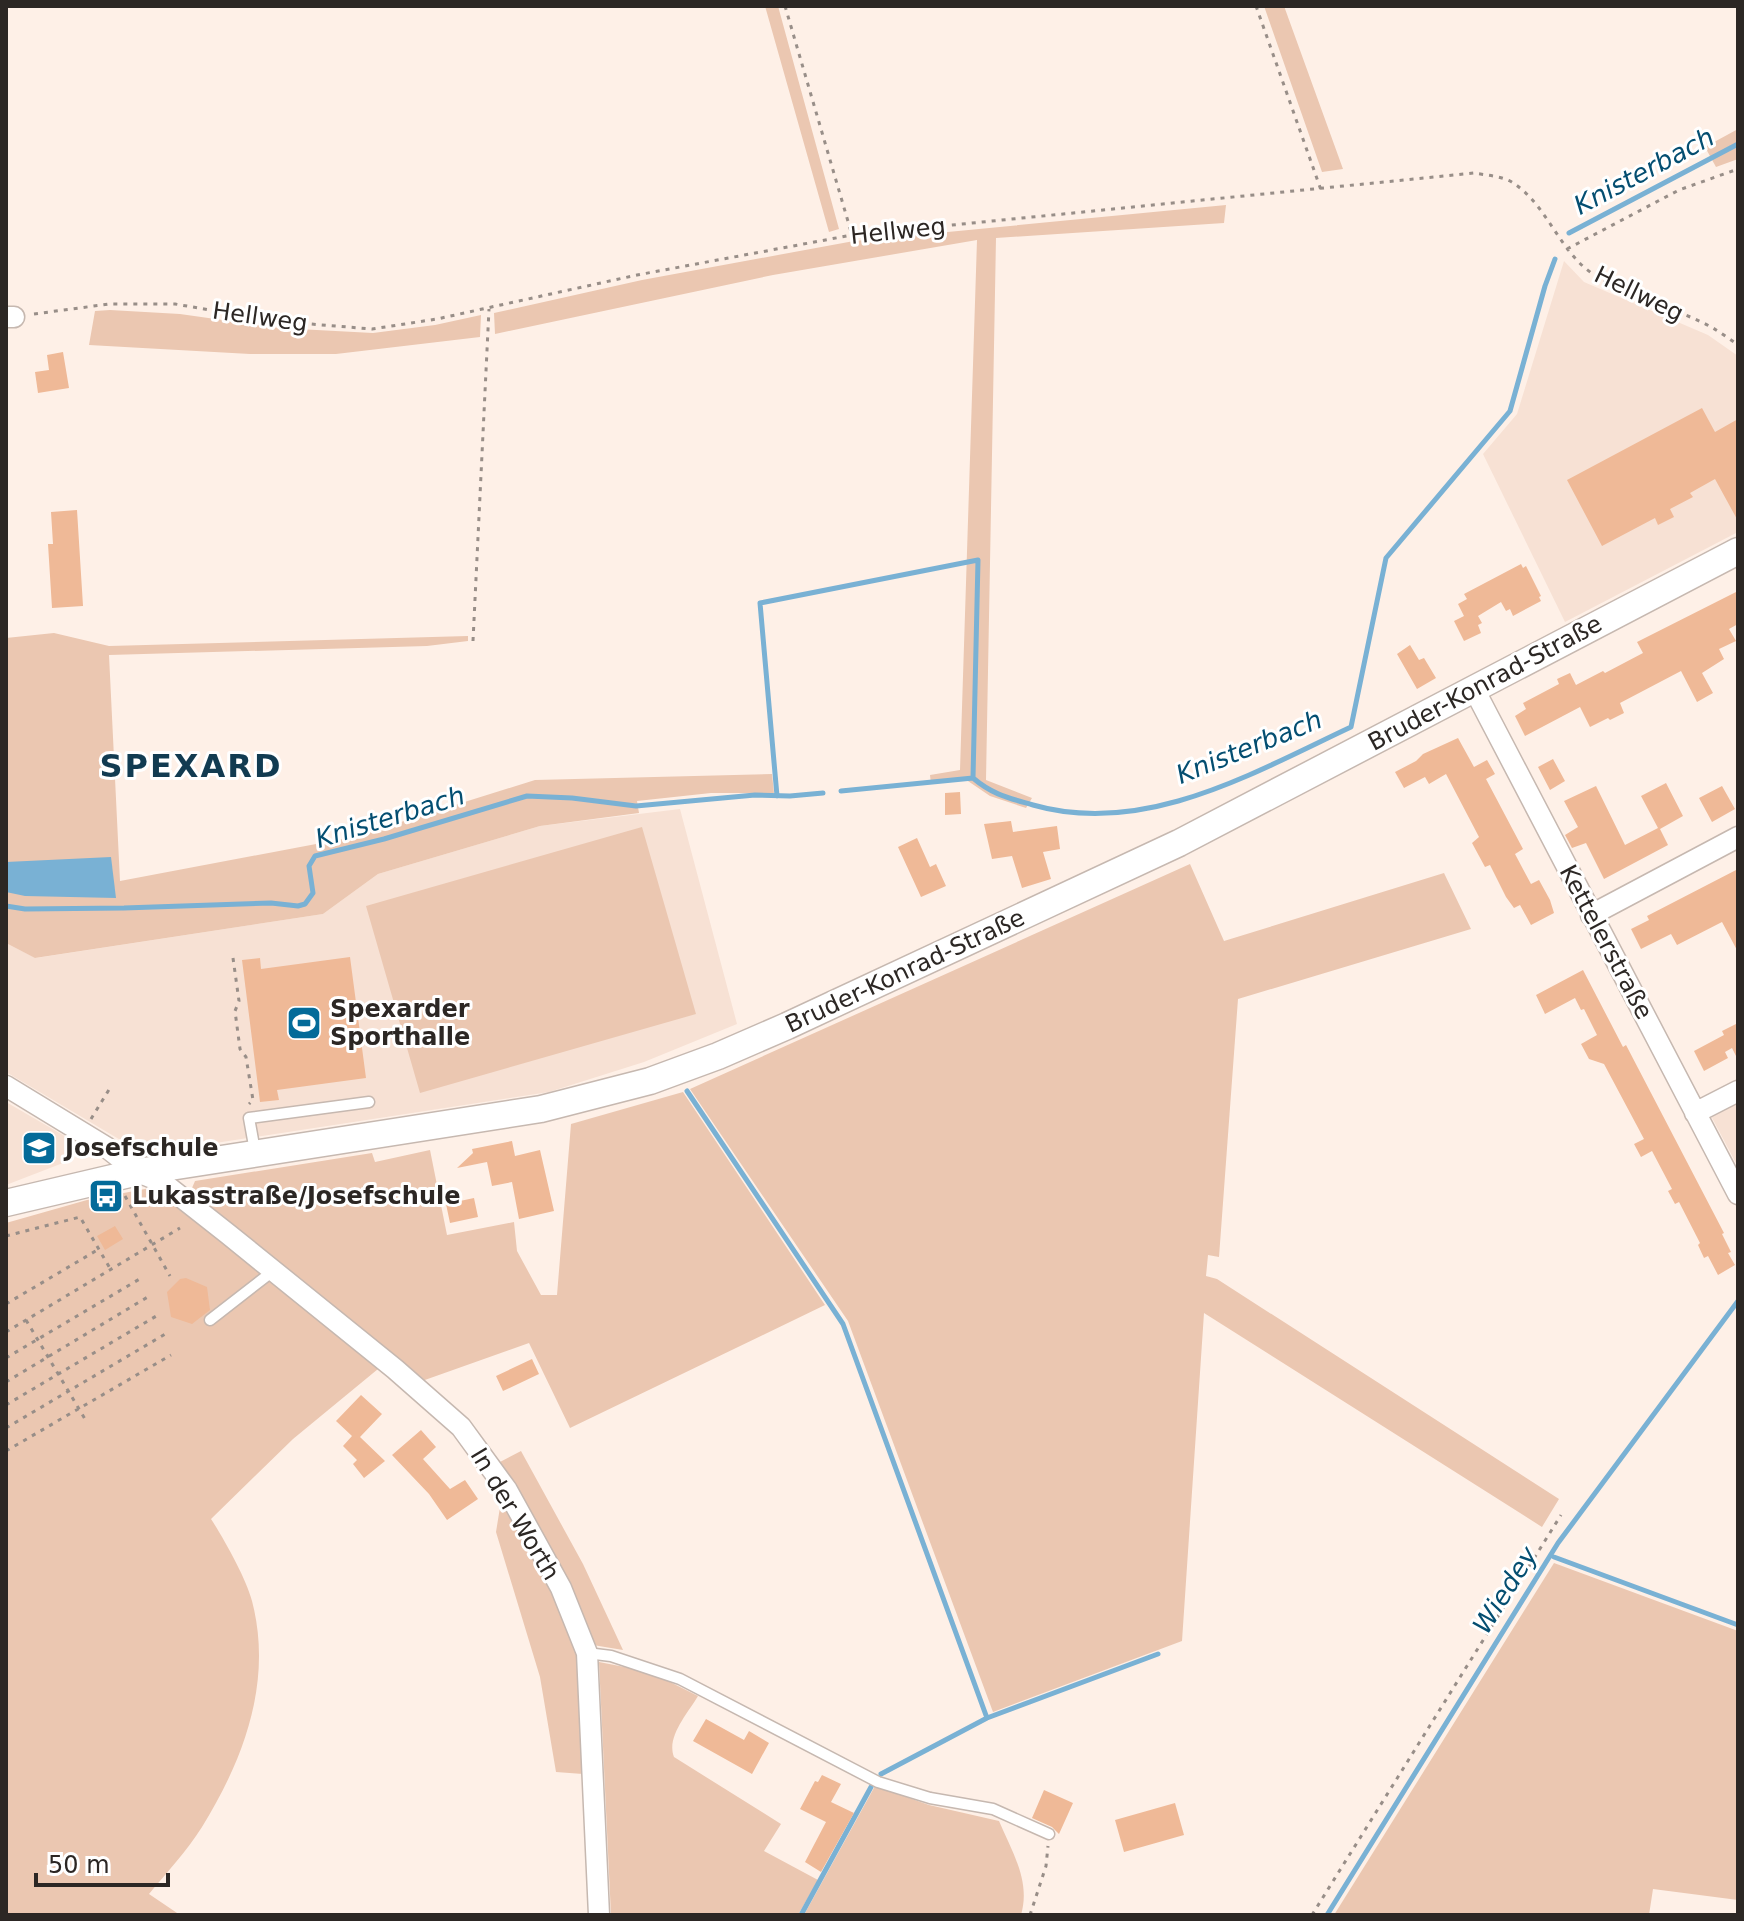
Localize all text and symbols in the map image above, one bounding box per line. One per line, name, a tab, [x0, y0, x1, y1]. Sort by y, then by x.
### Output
water label: Knisterbach	[1569, 122, 1719, 220]
street label: Hellweg	[849, 212, 947, 250]
street label: Hellweg	[1590, 260, 1688, 328]
street label: Hellweg	[211, 296, 309, 338]
street label: Bruder-Konrad-Straße	[1363, 609, 1607, 757]
water label: Knisterbach	[1172, 704, 1326, 790]
district label: SPEXARD	[100, 747, 283, 785]
water label: Knisterbach	[312, 780, 468, 854]
street label: Kettelerstraße	[1554, 860, 1658, 1024]
street label: Bruder-Konrad-Straße	[781, 903, 1029, 1039]
place label: Spexarder Sporthalle	[330, 995, 470, 1051]
sports icon: Spexarder Sporthalle	[285, 1004, 323, 1042]
school or university icon: Josefschule	[20, 1129, 58, 1167]
place label: Josefschule	[63, 1134, 219, 1162]
bus stop icon: Lukasstraße/Josefschule	[87, 1177, 125, 1215]
place label: Lukasstraße/Josefschule	[132, 1182, 461, 1210]
street label: In der Worth	[465, 1443, 565, 1585]
water label: Wiedey	[1467, 1540, 1544, 1639]
scale bar	[36, 1837, 168, 1887]
text: 50 m	[48, 1851, 110, 1879]

